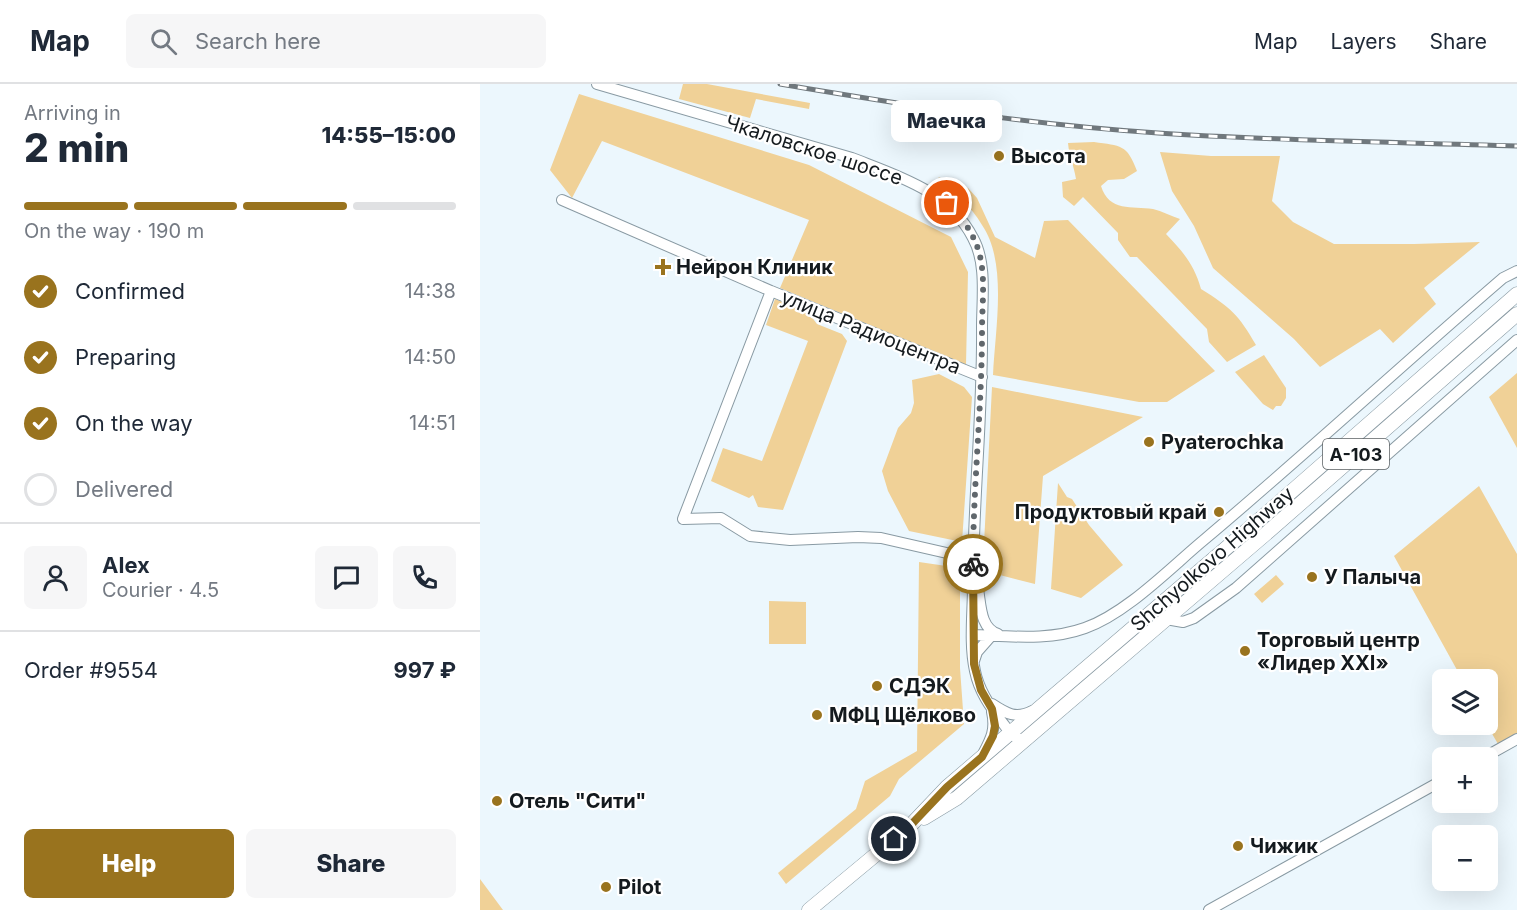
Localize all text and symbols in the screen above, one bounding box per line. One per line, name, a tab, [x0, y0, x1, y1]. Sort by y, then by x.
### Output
search box	[126, 14, 546, 68]
text: Map	[30, 24, 90, 58]
icon: search	[147, 25, 180, 58]
text: Search here	[195, 28, 321, 54]
text: Map	[1254, 29, 1298, 54]
text: Layers	[1331, 29, 1397, 54]
text: Share	[1430, 29, 1487, 54]
text: Arriving in	[24, 101, 121, 125]
callout: Маечка	[892, 101, 1002, 143]
text: Маечка	[907, 109, 986, 133]
street label: Чкаловское шоссе	[722, 110, 906, 190]
text: 14:55–15:00	[321, 122, 456, 148]
text: 2 min	[24, 124, 129, 171]
place label: Высота	[1011, 144, 1086, 168]
marker: Высота	[992, 149, 1006, 163]
pin	[921, 177, 972, 228]
icon: bag	[930, 186, 963, 219]
text: On the way · 190 m	[24, 219, 204, 243]
place label: Нейрон Клиник	[676, 255, 833, 279]
marker: Нейрон Клиник	[654, 258, 672, 276]
icon: check	[24, 275, 57, 308]
text: Confirmed	[75, 278, 185, 304]
text: 14:38	[404, 279, 456, 303]
street label: улица Радиоцентра	[778, 285, 964, 379]
icon: check	[24, 341, 57, 374]
text: Preparing	[75, 344, 176, 370]
text: 14:50	[404, 345, 456, 369]
icon: check	[24, 407, 57, 440]
text: On the way	[75, 410, 193, 436]
text: 14:51	[409, 411, 456, 435]
place label: Pyaterochka	[1161, 430, 1284, 454]
marker: Pyaterochka	[1142, 435, 1156, 449]
road number: А-103	[1323, 439, 1389, 469]
text: Delivered	[75, 476, 173, 502]
street label: Shchyolkovo Highway	[1126, 482, 1298, 636]
place label: Продуктовый край	[1015, 500, 1207, 524]
marker: Продуктовый край	[1212, 505, 1226, 519]
courier	[943, 534, 1003, 594]
button: person	[24, 546, 87, 609]
button: chat	[315, 546, 378, 609]
button: phone	[393, 546, 456, 609]
icon: bike	[957, 548, 990, 581]
text: Alex	[102, 552, 150, 578]
place label: У Палыча	[1324, 565, 1421, 589]
marker: У Палыча	[1305, 570, 1319, 584]
text: Courier · 4.5	[102, 578, 219, 602]
place label: Торговый центр «Лидер XXI»	[1257, 628, 1420, 675]
marker: Торговый центр «Лидер XXI»	[1238, 644, 1252, 658]
text: Order #9554	[24, 657, 158, 683]
text: 997 ₽	[394, 657, 456, 683]
map controls	[1432, 669, 1498, 891]
button: layers	[1432, 669, 1498, 735]
place label: СДЭК	[889, 674, 950, 698]
marker: СДЭК	[870, 679, 884, 693]
place label: МФЦ Щёлково	[829, 703, 976, 727]
marker: МФЦ Щёлково	[810, 708, 824, 722]
button: +	[1432, 747, 1498, 813]
place label: Отель "Сити"	[509, 789, 646, 813]
marker: Отель "Сити"	[490, 794, 504, 808]
pin	[868, 813, 919, 864]
icon: home	[877, 822, 910, 855]
button: −	[1432, 825, 1498, 891]
button: Help	[24, 829, 234, 898]
button: Share	[246, 829, 456, 898]
place label: Чижик	[1250, 834, 1318, 858]
marker: Чижик	[1231, 839, 1245, 853]
place label: Pilot	[618, 875, 661, 899]
marker: Pilot	[599, 880, 613, 894]

